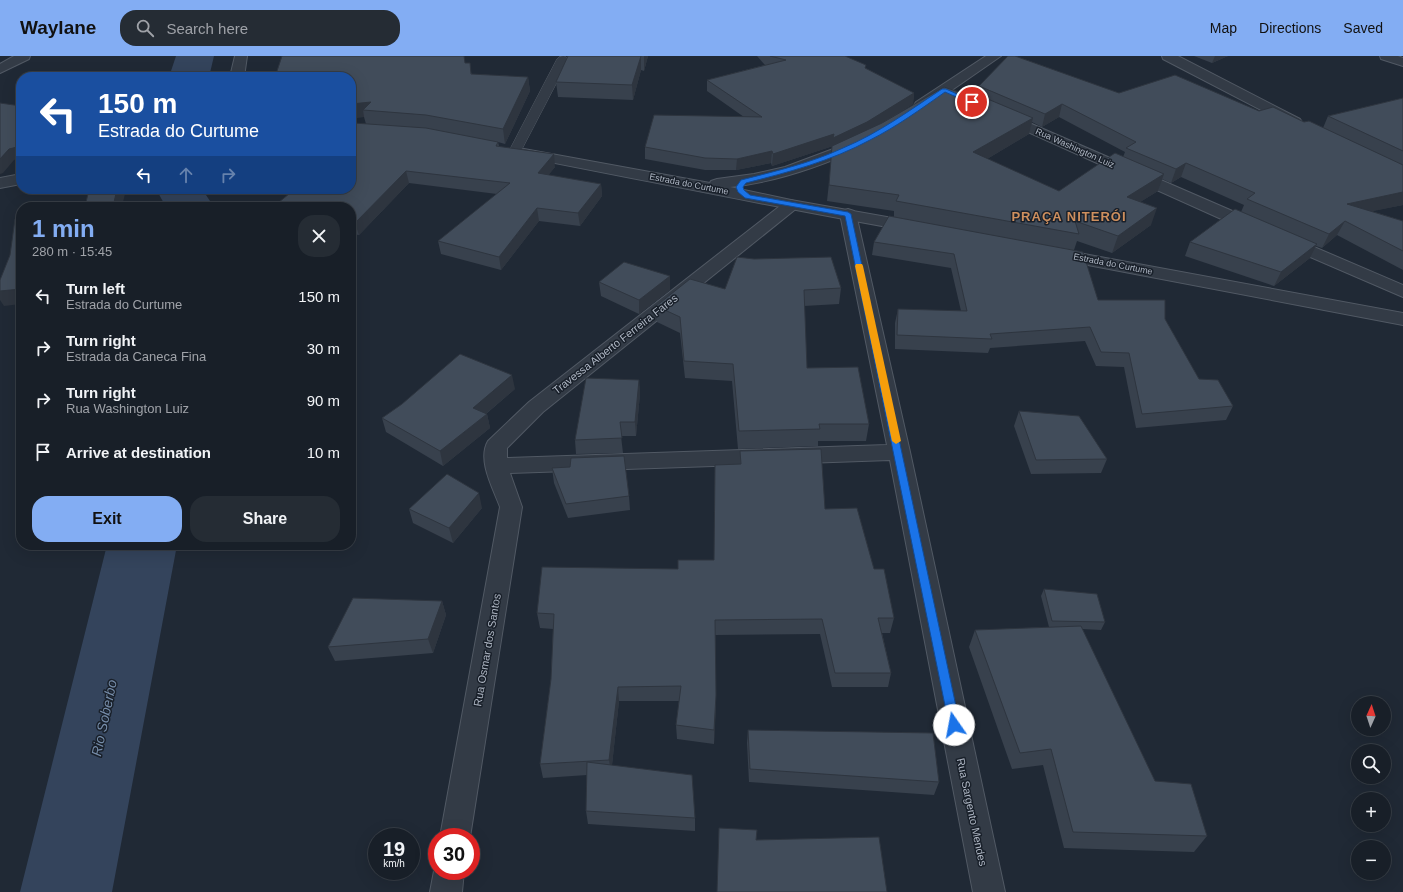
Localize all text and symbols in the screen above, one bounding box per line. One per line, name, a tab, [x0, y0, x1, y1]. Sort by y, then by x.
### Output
search box	[120, 10, 400, 46]
text: Waylane	[20, 17, 96, 38]
icon: search	[134, 17, 156, 39]
text: Search here	[166, 20, 248, 37]
text: Map	[1210, 20, 1237, 36]
text: Directions	[1259, 20, 1321, 36]
text: Saved	[1343, 20, 1383, 36]
pin	[955, 85, 989, 119]
icon: left	[32, 88, 84, 140]
text: 150 m	[98, 88, 177, 119]
icon: arrive	[961, 91, 983, 113]
text: Estrada do Curtume	[98, 121, 259, 141]
street label: Rua Washington Luiz	[1034, 126, 1116, 170]
icon: left	[133, 164, 155, 186]
icon: ahead	[175, 164, 197, 186]
icon: right	[217, 164, 239, 186]
street label: Estrada do Curtume	[649, 171, 729, 197]
district label: PRAÇA NITERÓI	[1011, 209, 1127, 224]
text: 1 min	[32, 215, 95, 242]
button: close	[298, 215, 340, 257]
text: 280 m · 15:45	[32, 244, 112, 259]
street label: Estrada do Curtume	[1073, 251, 1153, 277]
text: Turn left	[66, 280, 125, 297]
icon: left	[32, 285, 54, 307]
text: 150 m	[298, 288, 340, 305]
street label: Travessa Alberto Ferreira Fares	[550, 291, 680, 396]
text: Estrada do Curtume	[66, 297, 182, 312]
text: Turn right	[66, 332, 136, 349]
icon: right	[32, 337, 54, 359]
text: 30 m	[307, 340, 340, 357]
text: Estrada da Caneca Fina	[66, 349, 206, 364]
text: Turn right	[66, 384, 136, 401]
icon: right	[32, 389, 54, 411]
text: 90 m	[307, 392, 340, 409]
text: Rua Washington Luiz	[66, 401, 189, 416]
icon: arrive	[32, 441, 54, 463]
text: Arrive at destination	[66, 444, 211, 461]
text: 10 m	[307, 444, 340, 461]
button: Exit	[32, 496, 182, 542]
button: Share	[190, 496, 340, 542]
street label: Rua Osmar dos Santos	[471, 592, 503, 707]
water label: Rio Soberbo	[88, 678, 120, 758]
north arrow	[1351, 696, 1391, 736]
map controls	[1351, 696, 1391, 880]
position arrow	[933, 704, 975, 746]
button: search	[1351, 744, 1391, 784]
street label: Rua Sargento Mendes	[955, 757, 989, 868]
button: +	[1351, 792, 1391, 832]
speed limit sign: 30	[428, 828, 480, 880]
text: 19	[383, 838, 405, 860]
button: −	[1351, 840, 1391, 880]
text: km/h	[383, 858, 405, 869]

